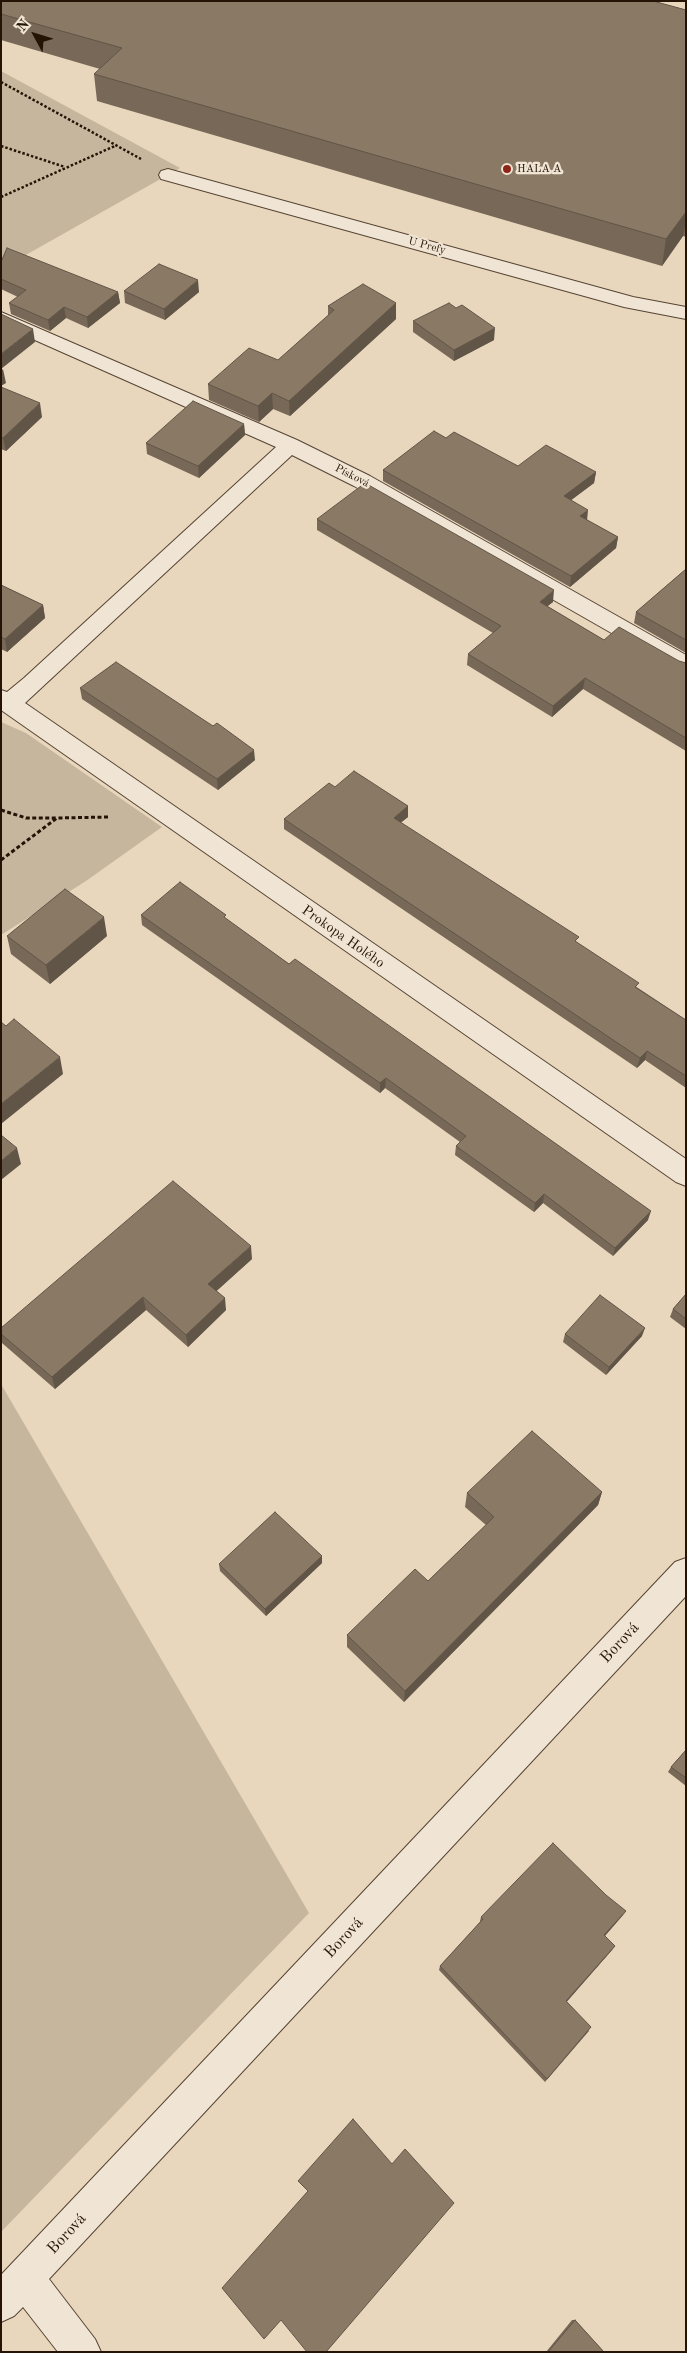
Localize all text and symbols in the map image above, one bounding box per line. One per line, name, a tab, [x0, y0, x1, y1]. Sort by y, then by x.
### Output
north arrow	[10, 10, 60, 60]
text: N	[15, 17, 32, 34]
place label: HALA A	[517, 162, 561, 176]
marker: HALA A	[501, 163, 513, 175]
street label: U Prefy	[407, 235, 447, 257]
street label: Písková	[333, 462, 371, 490]
street label: Prokopa Holého	[298, 902, 388, 972]
street label: Borová	[596, 1619, 644, 1667]
street label: Borová	[320, 1914, 368, 1962]
street label: Borová	[43, 2210, 91, 2258]

